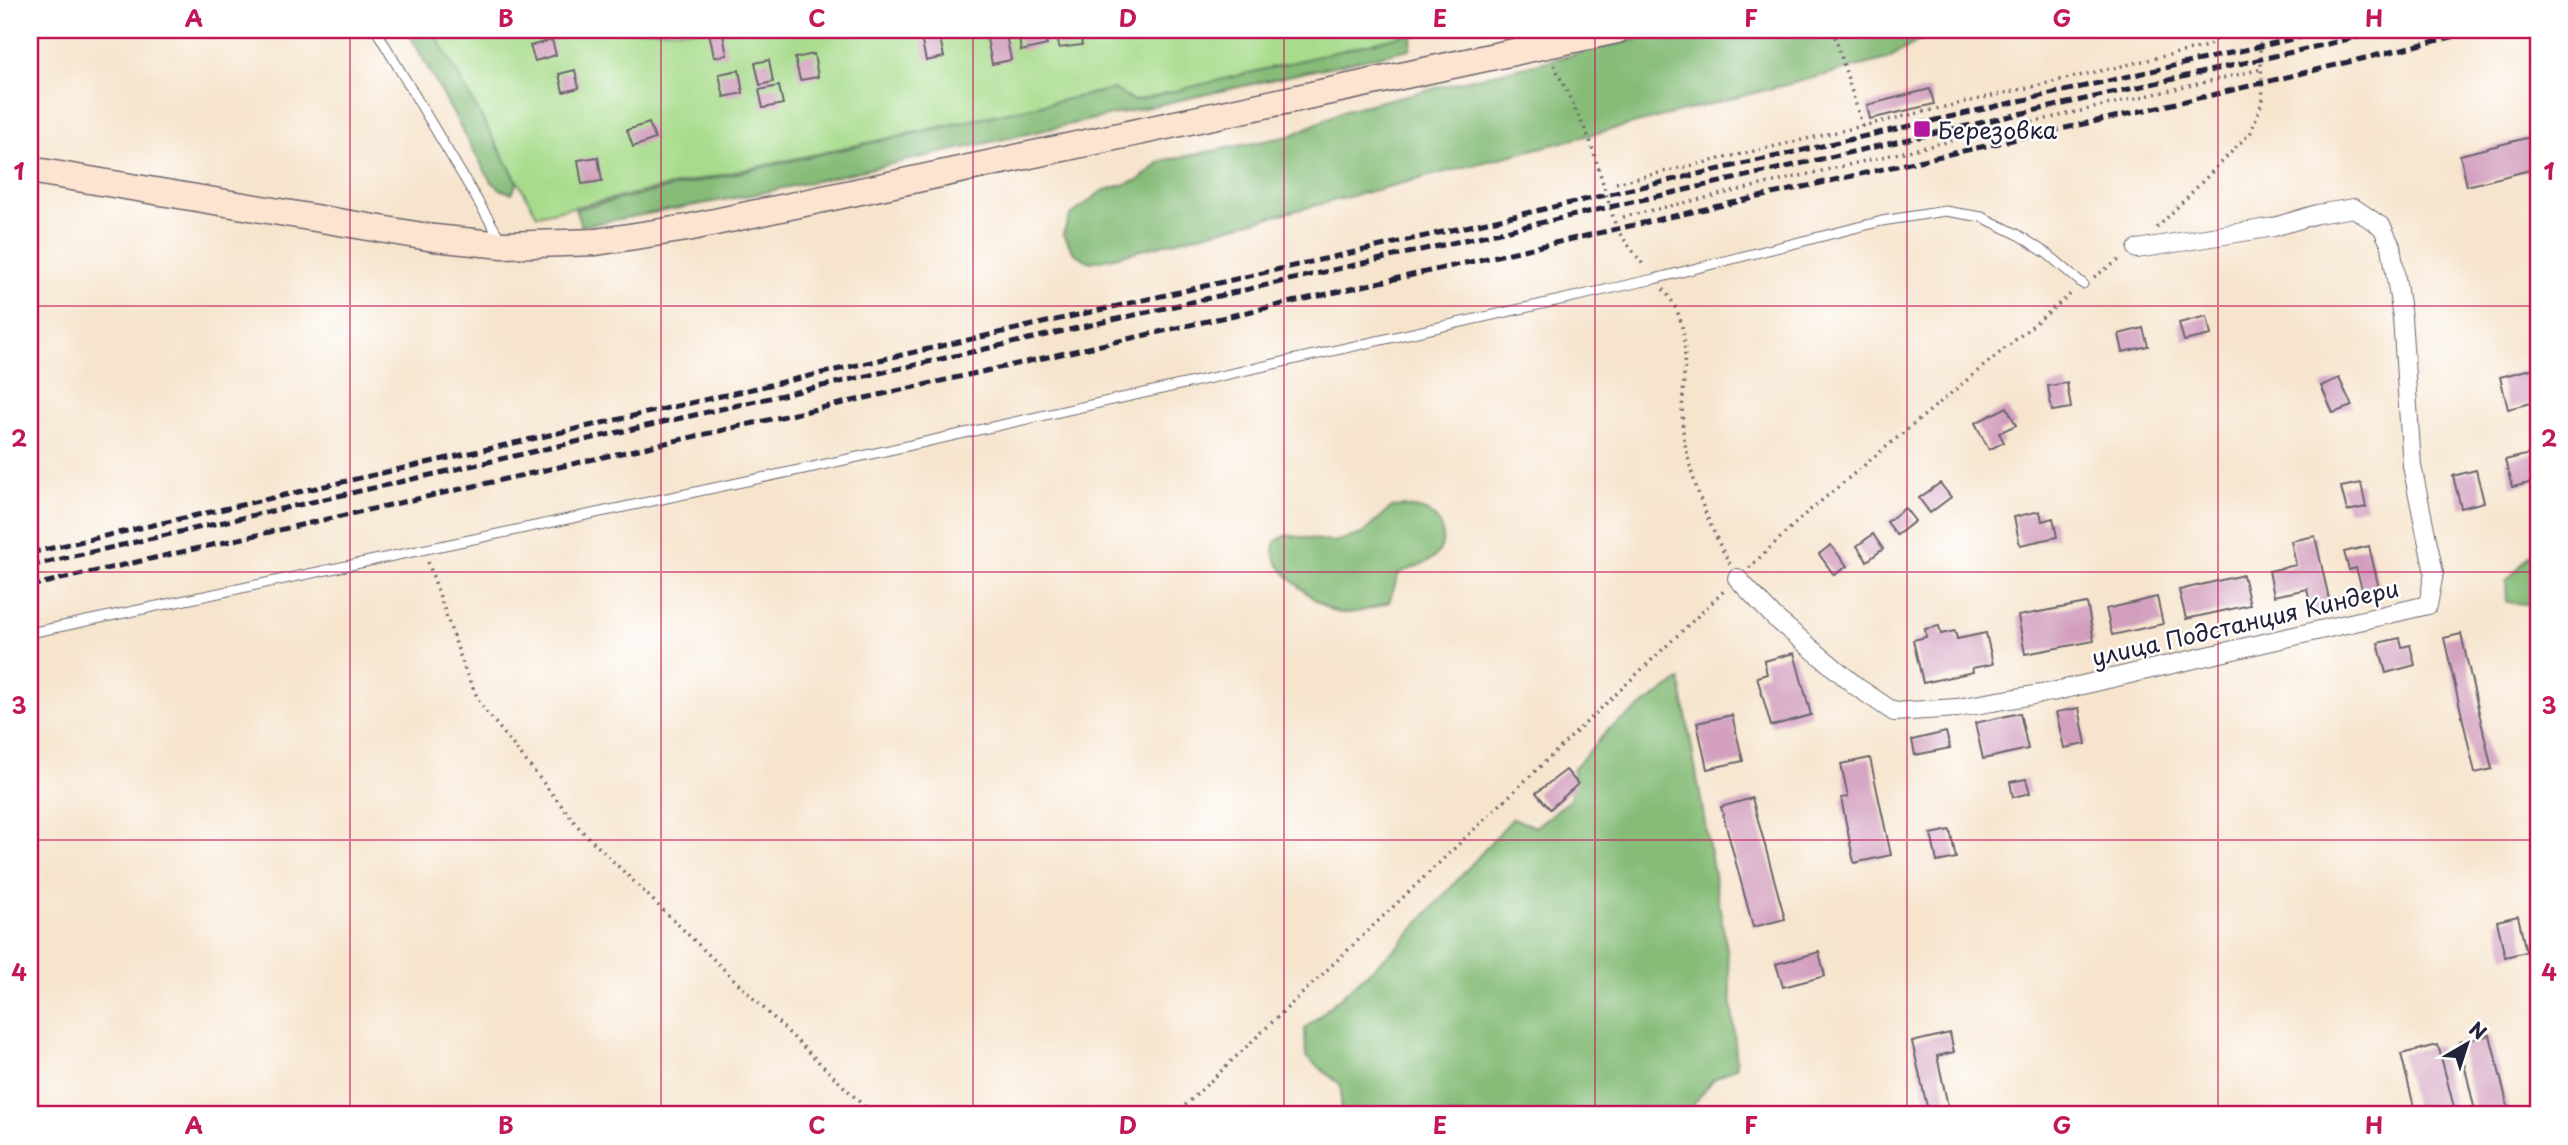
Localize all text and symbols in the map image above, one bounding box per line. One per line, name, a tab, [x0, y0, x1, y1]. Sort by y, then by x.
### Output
text: A	[185, 0, 203, 35]
text: B	[498, 0, 514, 35]
text: C	[808, 0, 826, 35]
text: D	[1119, 0, 1137, 35]
text: E	[1433, 0, 1447, 35]
text: F	[1744, 0, 1758, 35]
text: G	[2053, 0, 2071, 35]
text: H	[2365, 0, 2383, 35]
place label: Березовка	[1938, 112, 2058, 147]
marker: Березовка	[1912, 119, 1932, 139]
text: 1	[14, 153, 25, 188]
text: 1	[2544, 153, 2555, 188]
text: 2	[11, 420, 27, 455]
text: 2	[2541, 420, 2557, 455]
street label: улица Подстанция Киндери	[2088, 570, 2402, 674]
text: 3	[11, 687, 27, 722]
text: 3	[2541, 687, 2557, 722]
text: 4	[11, 954, 27, 989]
text: 4	[2541, 954, 2557, 989]
north arrow	[2432, 1009, 2502, 1078]
text: N	[2464, 1014, 2493, 1046]
text: A	[185, 1107, 203, 1142]
text: B	[498, 1107, 514, 1142]
text: C	[808, 1107, 826, 1142]
text: D	[1119, 1107, 1137, 1142]
text: E	[1433, 1107, 1447, 1142]
text: F	[1744, 1107, 1758, 1142]
text: G	[2053, 1107, 2071, 1142]
text: H	[2365, 1107, 2383, 1142]

